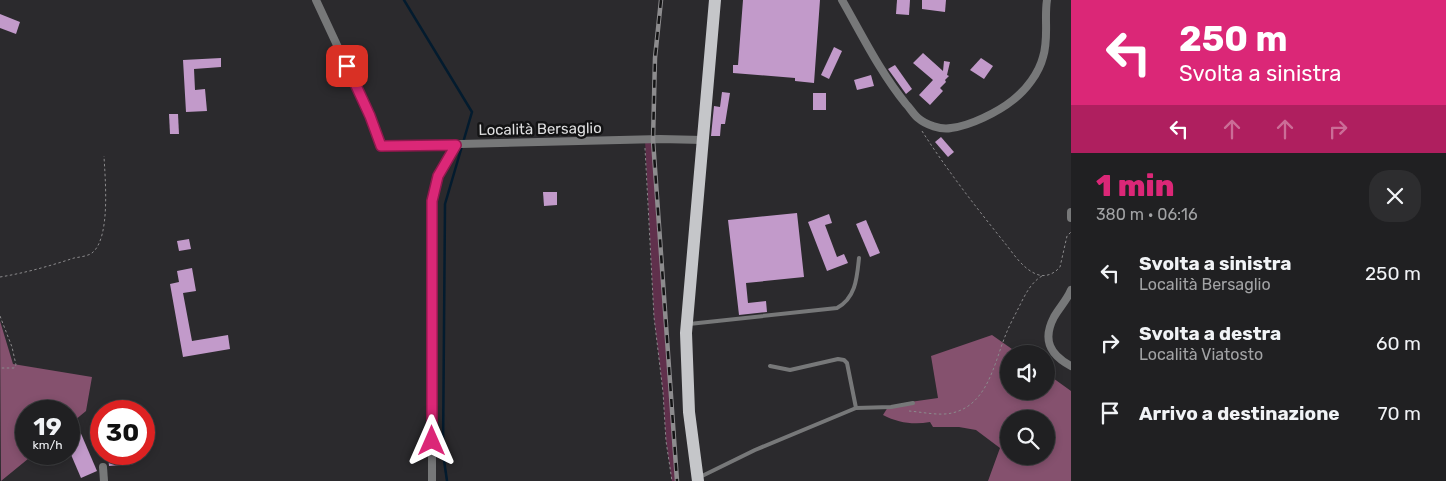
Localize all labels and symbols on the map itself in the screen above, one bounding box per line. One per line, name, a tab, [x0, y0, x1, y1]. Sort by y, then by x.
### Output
pin	[326, 45, 368, 87]
street label: Località Bersaglio	[478, 119, 602, 139]
speed limit sign: 30	[90, 400, 155, 465]
position arrow	[405, 414, 457, 466]

